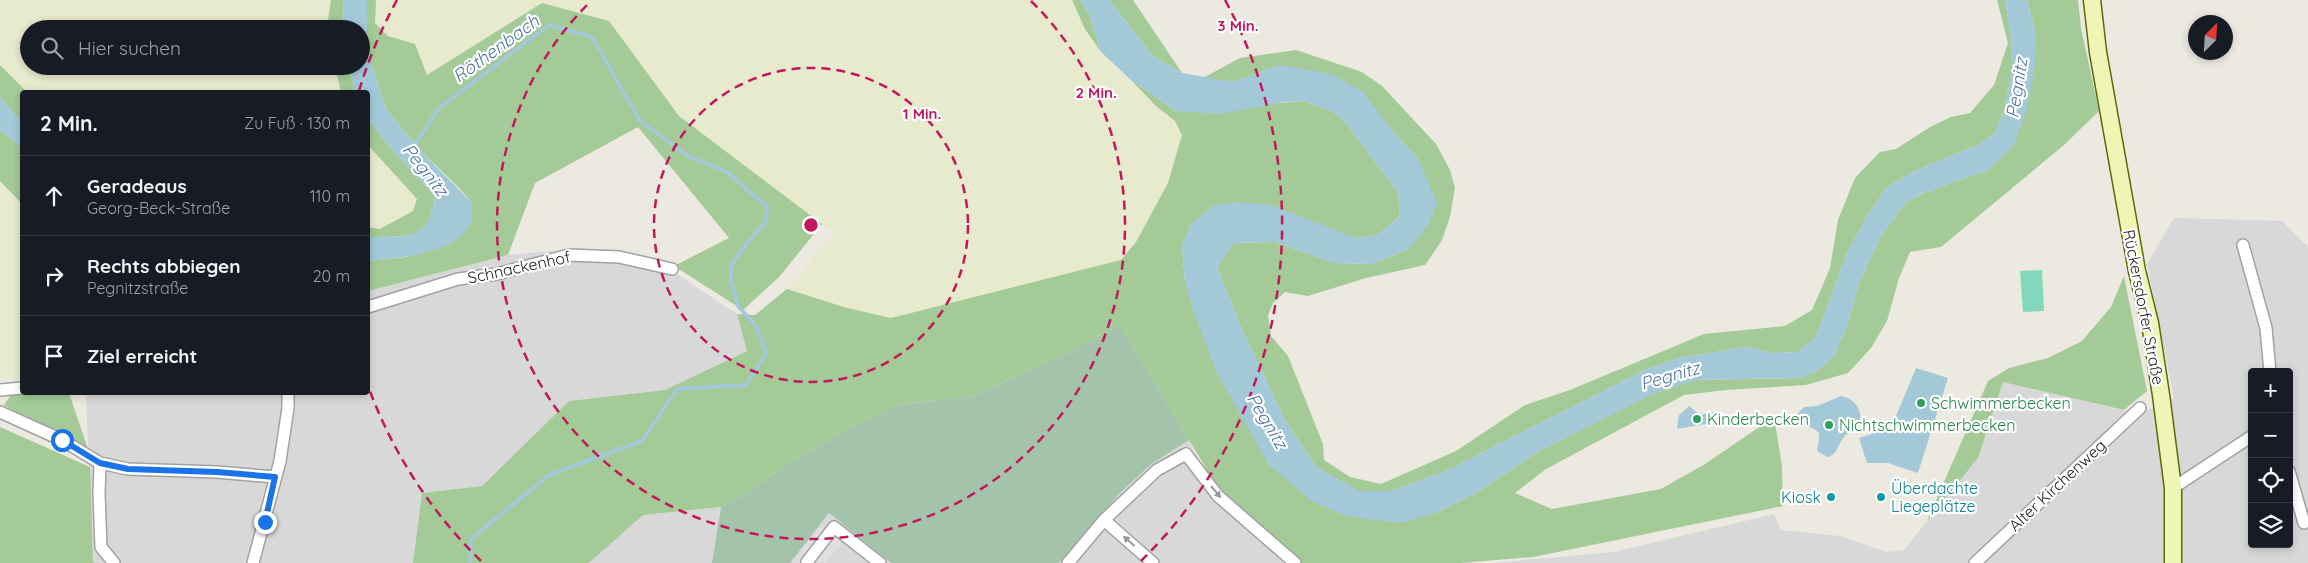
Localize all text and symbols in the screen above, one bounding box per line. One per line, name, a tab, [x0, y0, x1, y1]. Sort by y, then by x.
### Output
water label: Röthenbach	[448, 9, 544, 88]
north arrow	[2188, 15, 2233, 60]
text: 3 Min.	[1218, 16, 1258, 35]
search box	[20, 20, 370, 75]
icon: search	[38, 34, 66, 62]
text: Hier suchen	[78, 36, 181, 60]
water label: Pegnitz	[2000, 54, 2033, 120]
text: 2 Min.	[1075, 83, 1117, 102]
text: 1 Min.	[903, 104, 941, 123]
text: 2 Min.	[40, 110, 98, 136]
text: Zu Fuß · 130 m	[244, 113, 350, 133]
water label: Pegnitz	[398, 139, 455, 203]
text: Geradeaus	[87, 174, 187, 198]
icon: ahead	[40, 182, 68, 210]
text: 110 m	[310, 186, 350, 206]
text: Georg-Beck-Straße	[87, 198, 230, 218]
centre of rings	[802, 216, 820, 234]
street label: Rückersdorfer Straße	[2119, 228, 2169, 386]
street label: Schnackenhof	[466, 246, 572, 288]
text: Rechts abbiegen	[87, 254, 240, 278]
icon: right	[40, 262, 68, 290]
text: 20 m	[313, 266, 350, 286]
text: Pegnitzstraße	[87, 278, 188, 298]
icon: arrive	[40, 342, 68, 370]
text: Ziel erreicht	[87, 344, 197, 368]
water label: Pegnitz	[1637, 355, 1705, 395]
map controls	[2248, 368, 2293, 548]
button: +	[2248, 368, 2293, 413]
water label: Pegnitz	[1242, 389, 1294, 455]
place label: Schwimmerbecken	[1931, 393, 2071, 413]
marker: Schwimmerbecken	[1915, 397, 1927, 409]
place label: Kinderbecken	[1707, 409, 1809, 429]
marker: Kinderbecken	[1691, 413, 1703, 425]
button: −	[2248, 413, 2293, 458]
place label: Nichtschwimmerbecken	[1839, 415, 2015, 435]
marker: Nichtschwimmerbecken	[1823, 419, 1835, 431]
route start	[51, 429, 74, 452]
street label: Alter Kirchenweg	[2004, 435, 2110, 535]
button: locate	[2248, 458, 2293, 503]
place label: Überdachte Liegeplätze	[1891, 478, 1978, 516]
one-way arrow	[1210, 486, 1221, 499]
place label: Kiosk	[1781, 487, 1821, 507]
marker: Kiosk	[1825, 491, 1837, 503]
marker: Überdachte Liegeplätze	[1875, 491, 1887, 503]
button: layers	[2248, 503, 2293, 548]
route end	[254, 511, 277, 534]
one-way arrow	[1122, 536, 1135, 547]

